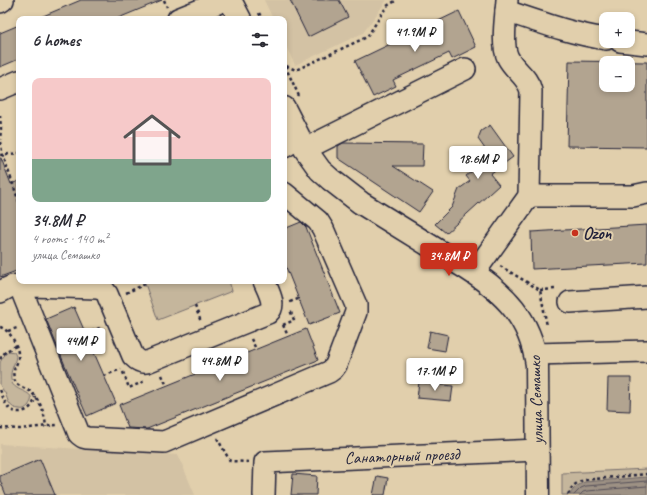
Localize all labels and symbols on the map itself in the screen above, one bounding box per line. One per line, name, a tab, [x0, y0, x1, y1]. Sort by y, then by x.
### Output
pin: 41.9M ₽	[378, 19, 452, 53]
pin: 18.6M ₽	[441, 146, 515, 180]
place label: Ozon	[583, 223, 613, 244]
marker: Ozon	[570, 228, 580, 238]
pin: 34.8M ₽	[412, 243, 486, 277]
pin: 44M ₽	[53, 328, 109, 362]
pin: 44.8M ₽	[183, 348, 257, 382]
street label: улица Семашко	[524, 354, 548, 446]
pin: 17.1M ₽	[398, 358, 472, 392]
street label: Санаторный проезд	[344, 443, 462, 468]

